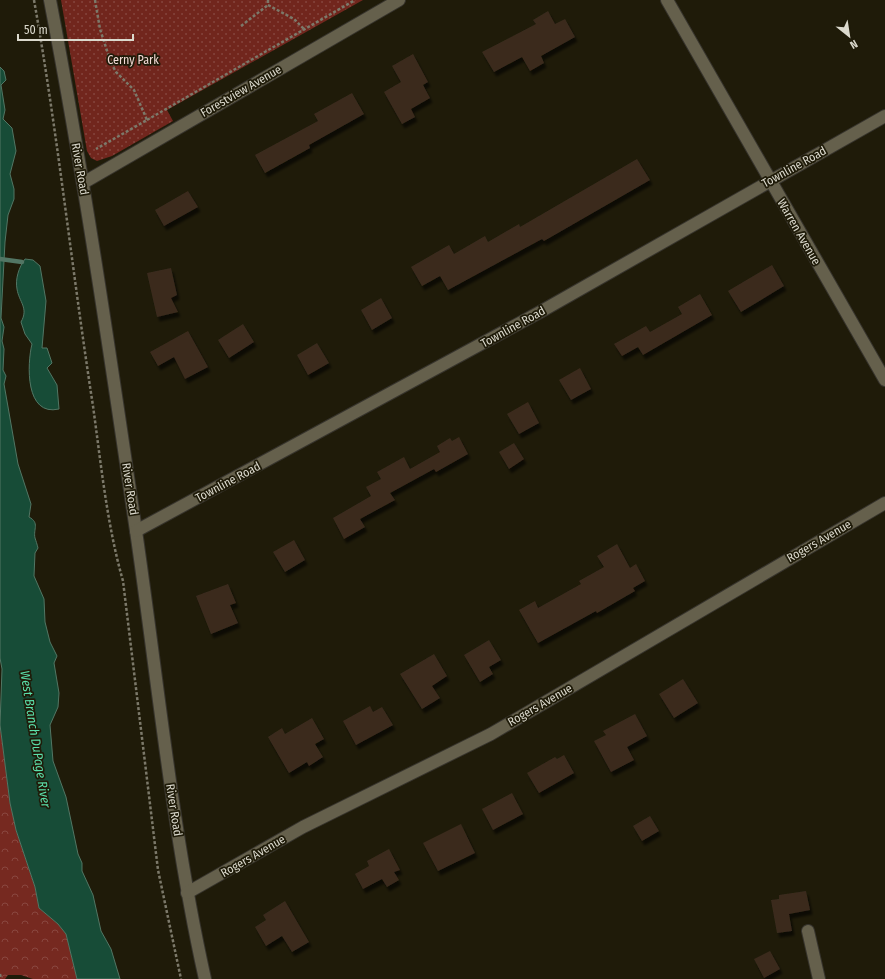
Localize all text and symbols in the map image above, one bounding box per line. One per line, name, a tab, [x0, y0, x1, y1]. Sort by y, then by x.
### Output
scale bar	[18, 16, 133, 42]
north arrow	[829, 16, 869, 56]
text: 50 m	[24, 23, 48, 37]
text: N	[848, 37, 860, 52]
park label: Cerny Park	[107, 53, 159, 67]
street label: Forestview Avenue	[198, 62, 284, 120]
street label: River Road	[69, 142, 91, 196]
street label: Townline Road	[759, 144, 829, 190]
street label: Warren Avenue	[775, 197, 824, 267]
street label: Townline Road	[478, 304, 548, 350]
street label: Townline Road	[193, 459, 263, 505]
street label: River Road	[119, 462, 141, 516]
street label: Rogers Avenue	[784, 517, 854, 565]
water label: West Branch DuPage River	[17, 669, 54, 809]
street label: Rogers Avenue	[505, 681, 575, 729]
street label: River Road	[163, 783, 185, 837]
street label: Rogers Avenue	[218, 832, 288, 880]

